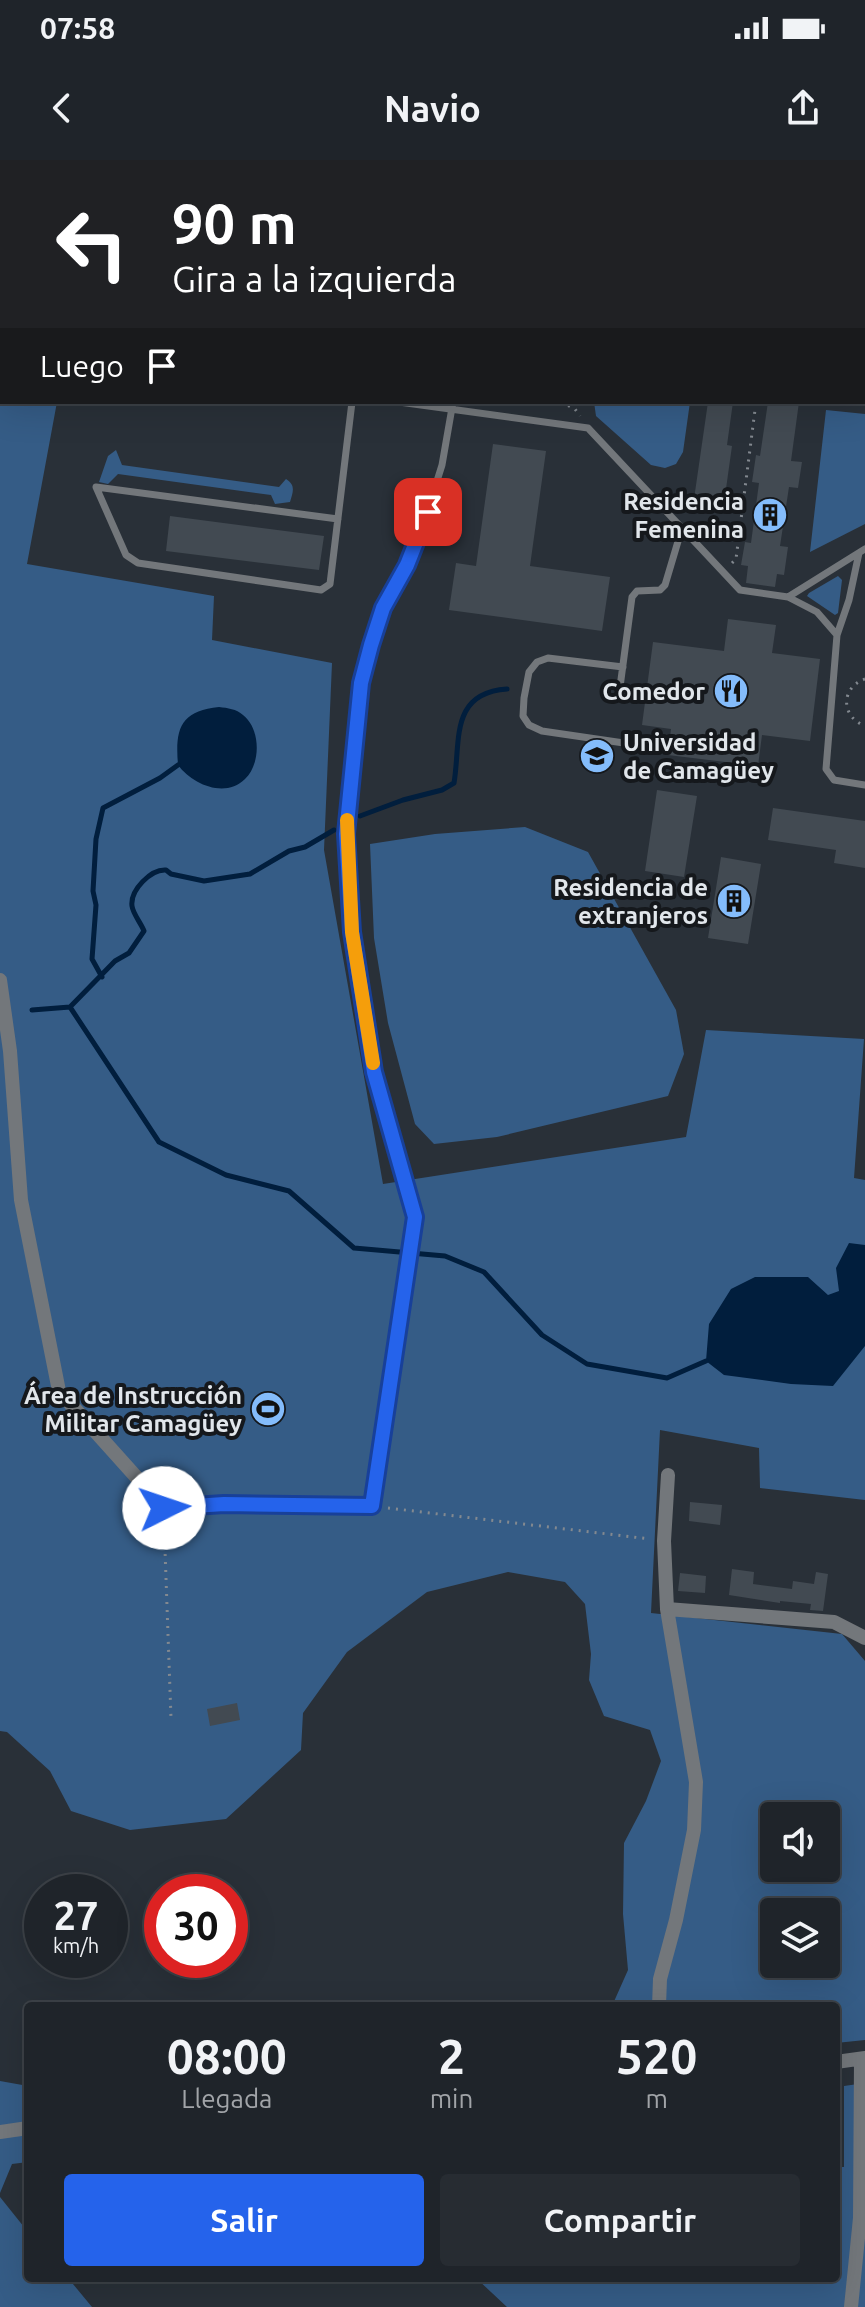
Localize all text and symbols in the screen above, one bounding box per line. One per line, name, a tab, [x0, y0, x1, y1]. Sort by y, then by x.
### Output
text: 07:58	[40, 11, 115, 45]
icon: back	[40, 86, 84, 130]
icon: share	[781, 86, 825, 130]
text: Navio	[384, 88, 481, 129]
icon: left	[40, 192, 144, 296]
text: 90 m	[172, 192, 297, 255]
text: Gira a la izquierda	[172, 258, 456, 299]
icon: arrive	[140, 344, 184, 388]
text: Luego	[40, 349, 124, 383]
pin	[394, 478, 462, 546]
place label: Residencia Femenina	[623, 488, 744, 543]
icon: arrive	[406, 490, 450, 534]
building icon: Residencia Femenina	[751, 496, 789, 534]
restaurant icon: Comedor	[712, 672, 750, 710]
place label: Comedor	[602, 678, 705, 705]
place label: Universidad de Camagüey	[623, 729, 774, 784]
school or university icon: Universidad de Camagüey	[578, 737, 616, 775]
place label: Residencia de extranjeros	[553, 874, 708, 929]
building icon: Residencia de extranjeros	[715, 882, 753, 920]
place label: Área de Instrucción Militar Camagüey	[24, 1380, 242, 1437]
sports icon: Área de Instrucción Militar Camagüey	[249, 1390, 287, 1428]
position arrow	[122, 1466, 206, 1550]
map controls	[760, 1802, 840, 1978]
button: sound	[760, 1802, 840, 1882]
speed limit sign: 30	[144, 1874, 248, 1978]
text: 27	[53, 1893, 99, 1938]
button: layers	[760, 1898, 840, 1978]
text: km/h	[53, 1934, 99, 1957]
text: 08:00	[167, 2029, 287, 2083]
text: 2	[438, 2029, 465, 2083]
text: 520	[616, 2029, 697, 2083]
text: Llegada	[181, 2084, 272, 2113]
text: min	[430, 2084, 473, 2113]
text: m	[645, 2084, 668, 2113]
button: Salir	[64, 2174, 424, 2266]
button: Compartir	[440, 2174, 800, 2266]

